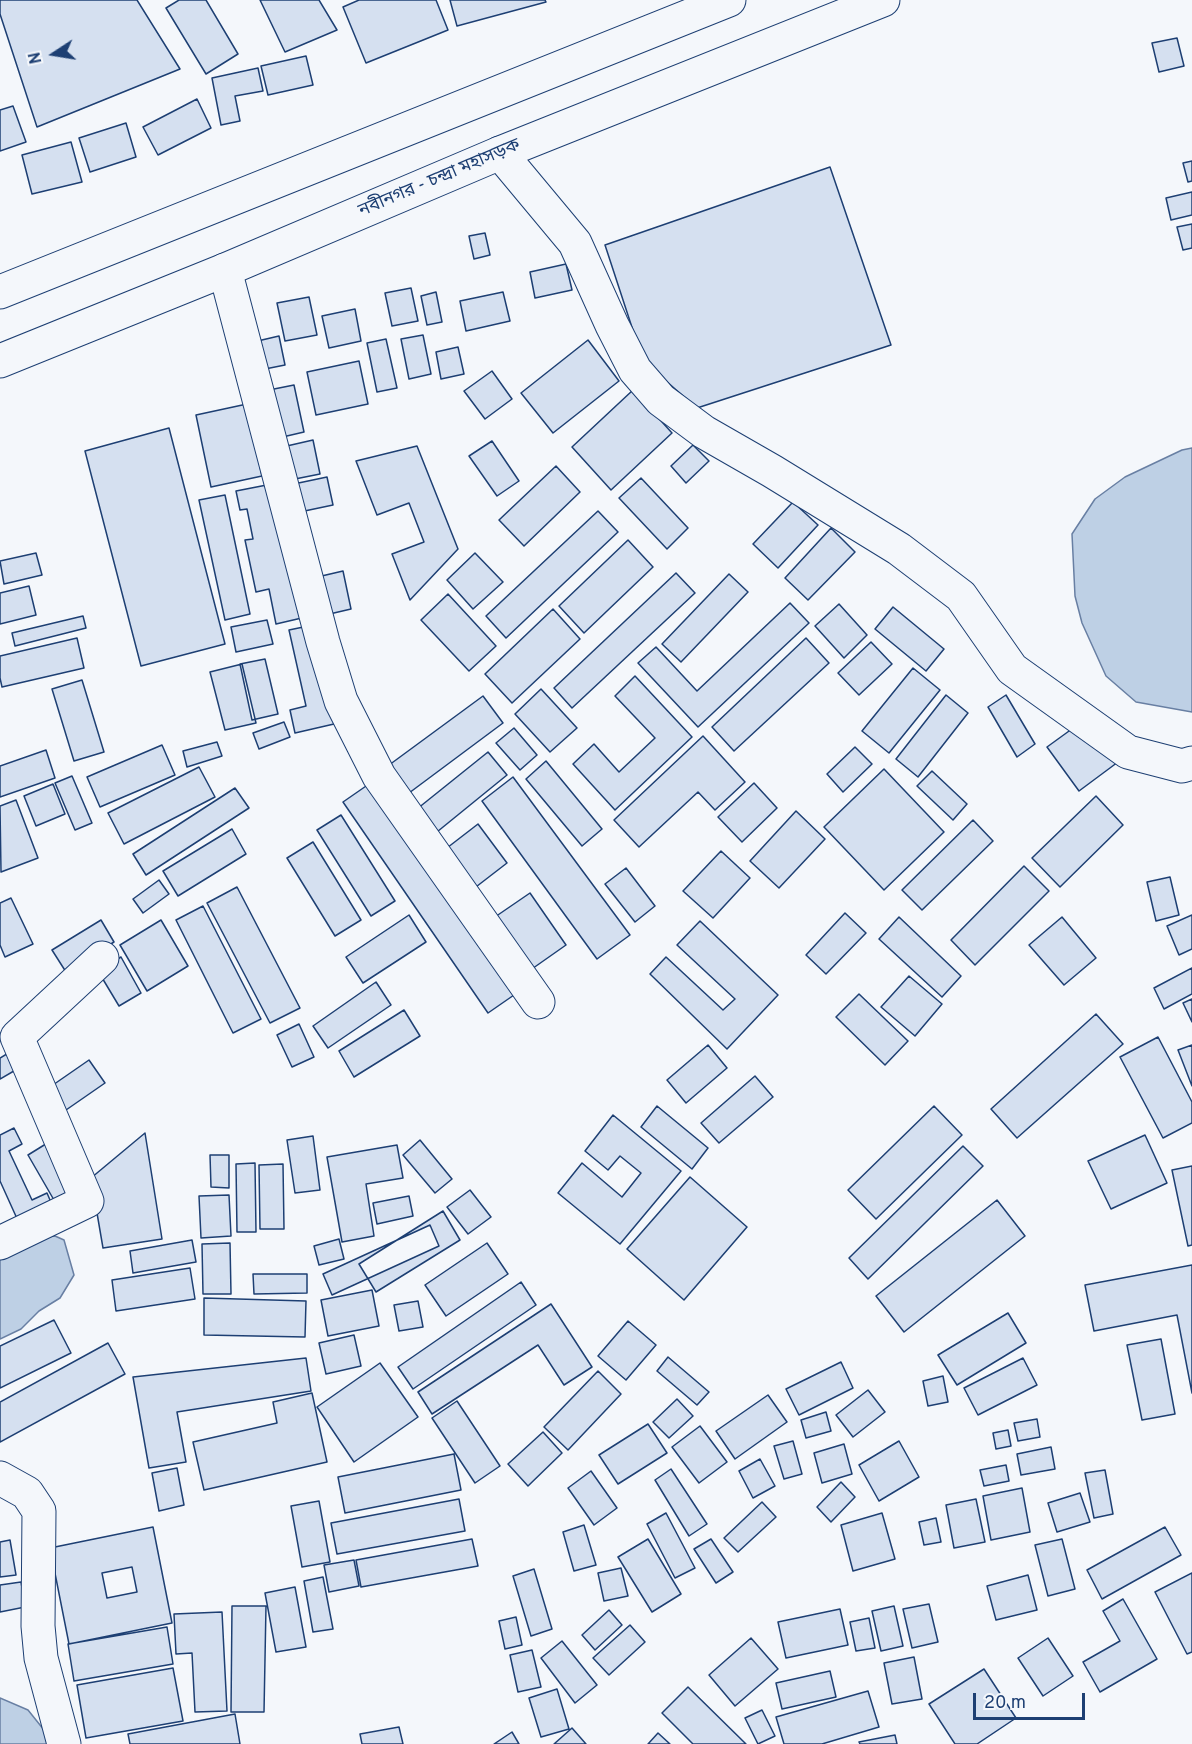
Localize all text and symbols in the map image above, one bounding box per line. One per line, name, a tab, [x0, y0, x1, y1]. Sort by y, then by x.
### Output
north arrow	[24, 24, 84, 84]
text: N	[25, 50, 47, 65]
street label: নবীনগর - চন্দ্রা মহাসড়ক	[356, 135, 524, 223]
scale bar	[976, 1681, 1088, 1719]
text: 20 m	[984, 1692, 1026, 1715]

